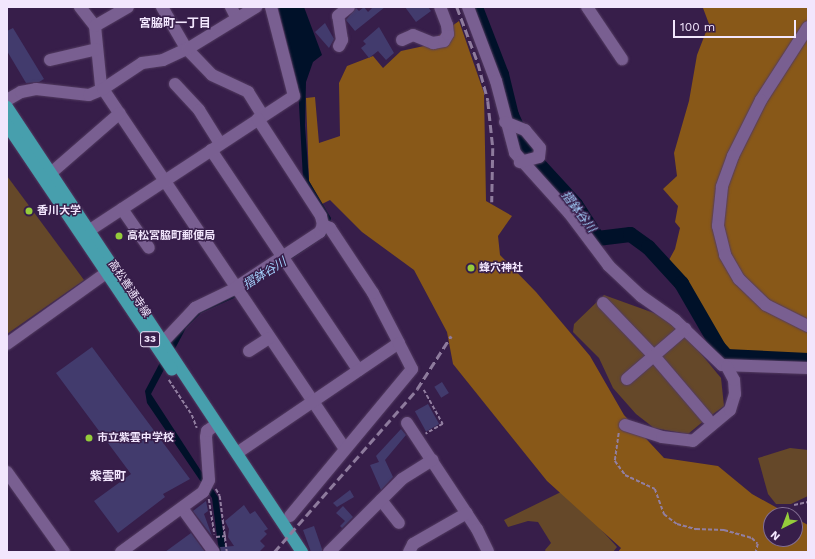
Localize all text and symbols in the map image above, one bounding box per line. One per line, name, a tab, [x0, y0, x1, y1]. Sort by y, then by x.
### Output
scale bar	[675, 12, 798, 38]
district label: 宮脇町一丁目	[139, 17, 211, 31]
text: 100 m	[680, 20, 715, 34]
water label: 摺鉢谷川	[558, 188, 598, 236]
place label: 香川大学	[37, 204, 81, 218]
marker: 香川大学	[24, 206, 34, 216]
place label: 高松宮脇町郵便局	[127, 229, 215, 243]
marker: 高松宮脇町郵便局	[114, 231, 124, 241]
water label: 摺鉢谷川	[241, 255, 289, 293]
street label: 高松善通寺線	[105, 258, 153, 320]
place label: 蜂穴神社	[479, 261, 523, 275]
marker: 蜂穴神社	[466, 263, 476, 273]
road number: 33	[140, 331, 160, 347]
place label: 市立紫雲中学校	[97, 431, 174, 445]
marker: 市立紫雲中学校	[84, 433, 94, 443]
district label: 紫雲町	[90, 470, 126, 484]
north arrow	[763, 507, 803, 547]
text: N	[768, 528, 783, 543]

